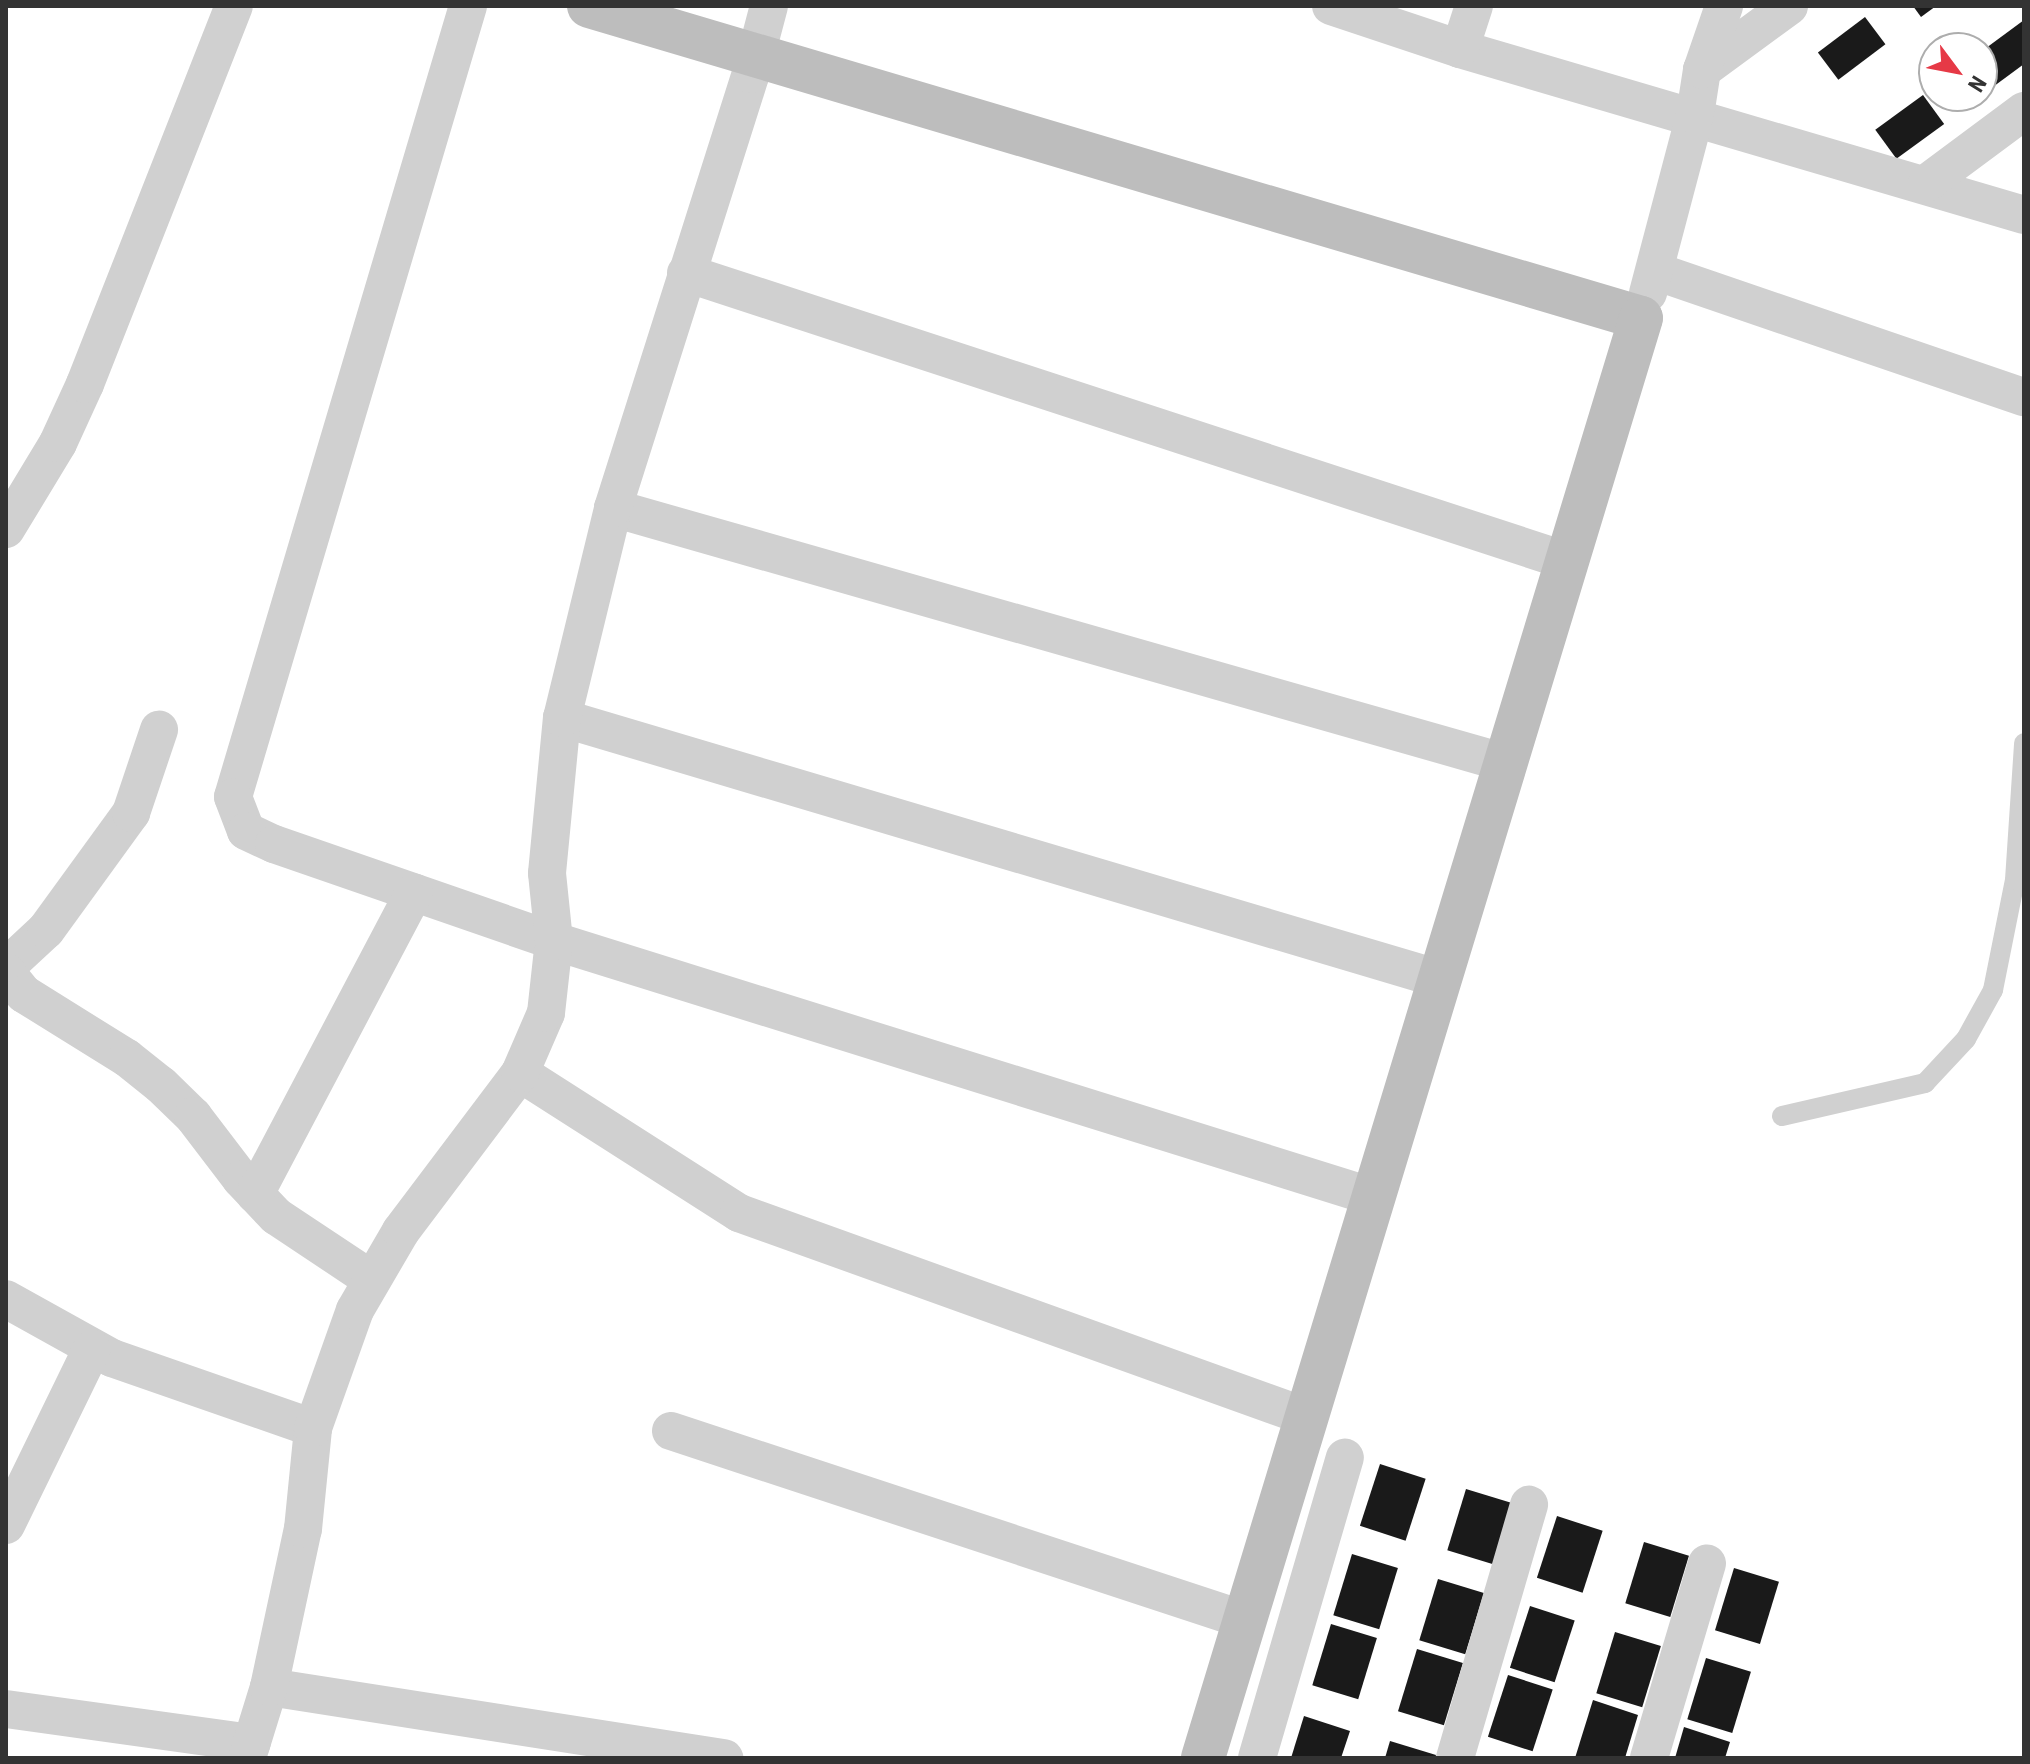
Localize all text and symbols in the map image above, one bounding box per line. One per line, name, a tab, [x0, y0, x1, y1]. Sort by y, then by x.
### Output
north arrow	[1918, 32, 1998, 112]
text: N	[1963, 72, 1991, 96]

